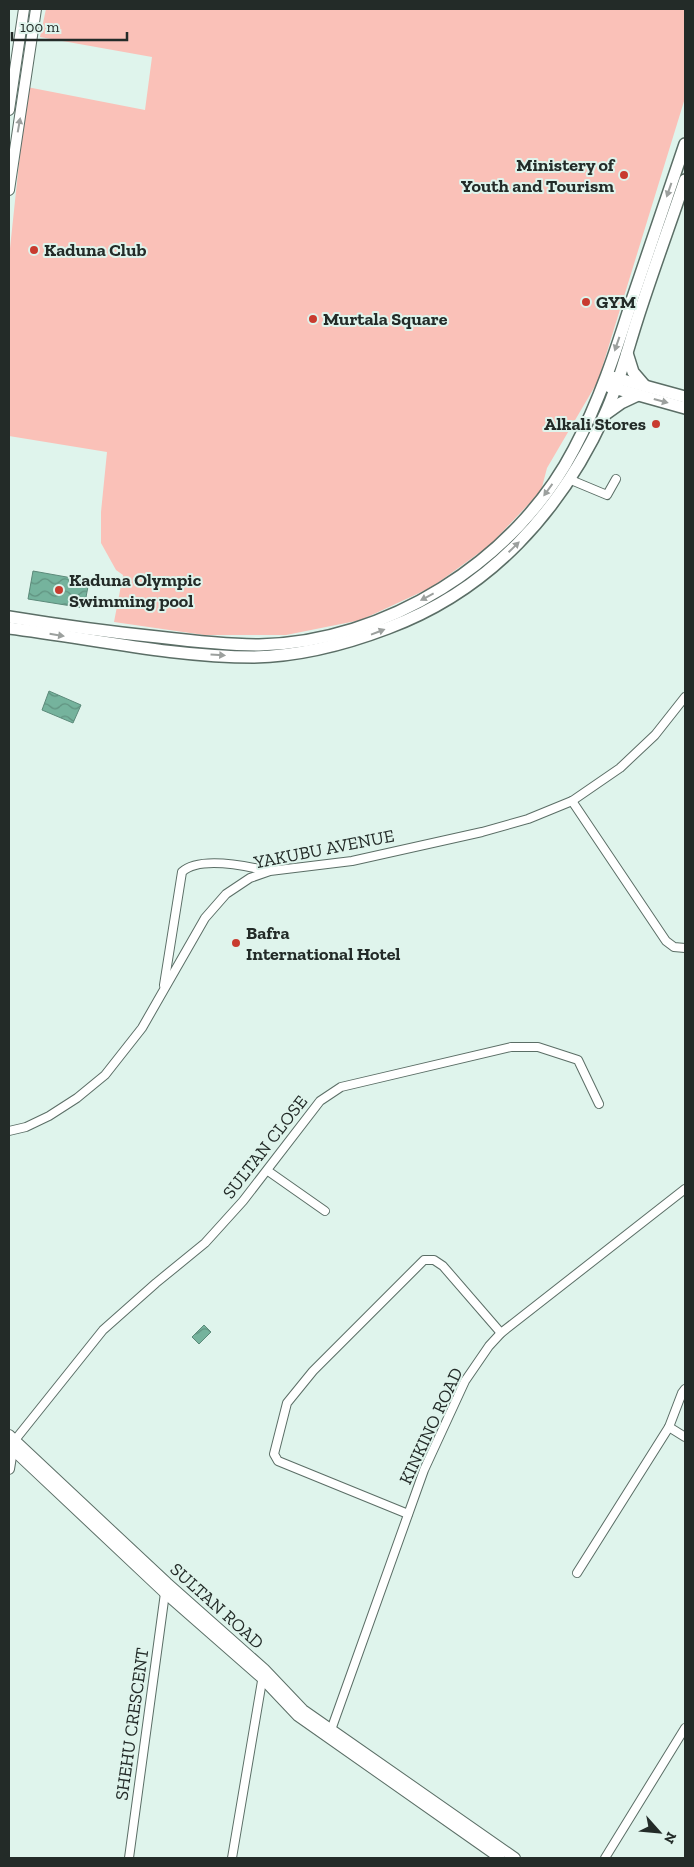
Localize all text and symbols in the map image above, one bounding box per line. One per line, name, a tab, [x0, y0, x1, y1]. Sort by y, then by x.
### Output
scale bar	[12, 10, 128, 42]
text: 100 m	[20, 18, 59, 36]
one-way arrow	[16, 116, 24, 132]
place label: Ministery of Youth and Tourism	[461, 154, 616, 197]
marker: Ministery of Youth and Tourism	[618, 169, 630, 181]
one-way arrow	[665, 183, 673, 198]
place label: Kaduna Club	[44, 239, 146, 261]
marker: Kaduna Club	[28, 244, 40, 256]
place label: GYM	[596, 291, 636, 313]
marker: GYM	[580, 296, 592, 308]
place label: Murtala Square	[323, 308, 448, 330]
marker: Murtala Square	[307, 313, 319, 325]
one-way arrow	[613, 337, 621, 352]
one-way arrow	[654, 398, 669, 406]
place label: Alkali Stores	[544, 413, 646, 435]
marker: Alkali Stores	[650, 418, 662, 430]
one-way arrow	[543, 483, 553, 497]
one-way arrow	[508, 541, 520, 553]
place label: Kaduna Olympic Swimming pool	[69, 569, 202, 612]
marker: Kaduna Olympic Swimming pool	[53, 584, 65, 596]
one-way arrow	[420, 593, 434, 601]
one-way arrow	[371, 628, 386, 636]
one-way arrow	[49, 631, 65, 639]
one-way arrow	[210, 652, 226, 660]
street label: YAKUBU AVENUE	[251, 825, 396, 874]
place label: Bafra International Hotel	[246, 922, 400, 965]
marker: Bafra International Hotel	[230, 937, 242, 949]
street label: SULTAN CLOSE	[218, 1091, 312, 1203]
street label: KINKINO ROAD	[394, 1364, 468, 1488]
street label: SULTAN ROAD	[166, 1558, 268, 1654]
street label: SHEHU CRESCENT	[110, 1646, 154, 1802]
north arrow	[634, 1807, 684, 1857]
text: N	[660, 1829, 680, 1847]

